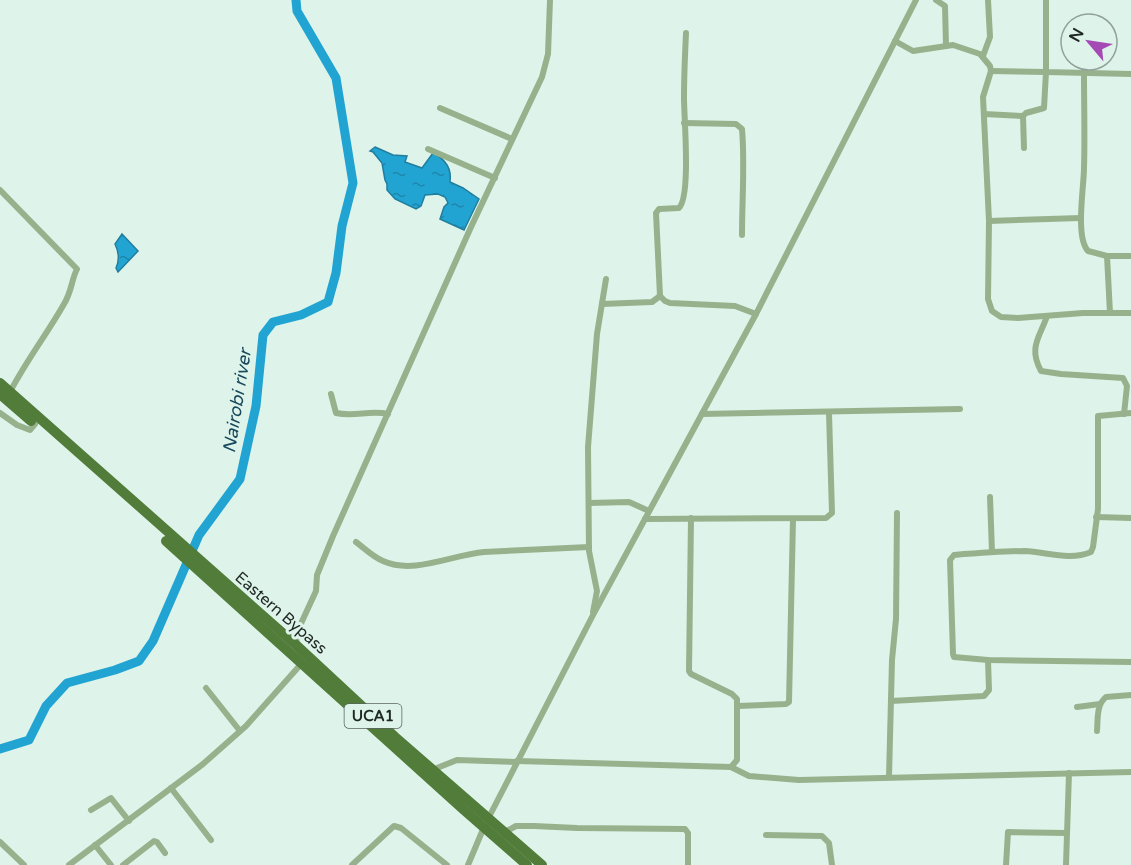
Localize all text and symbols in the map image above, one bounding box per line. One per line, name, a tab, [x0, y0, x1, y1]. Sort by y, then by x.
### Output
north arrow	[1059, 12, 1119, 72]
text: N	[1065, 25, 1089, 46]
water label: Nairobi river	[218, 345, 256, 455]
street label: Eastern Bypass	[231, 567, 331, 659]
road number: UCA1	[344, 704, 401, 728]

